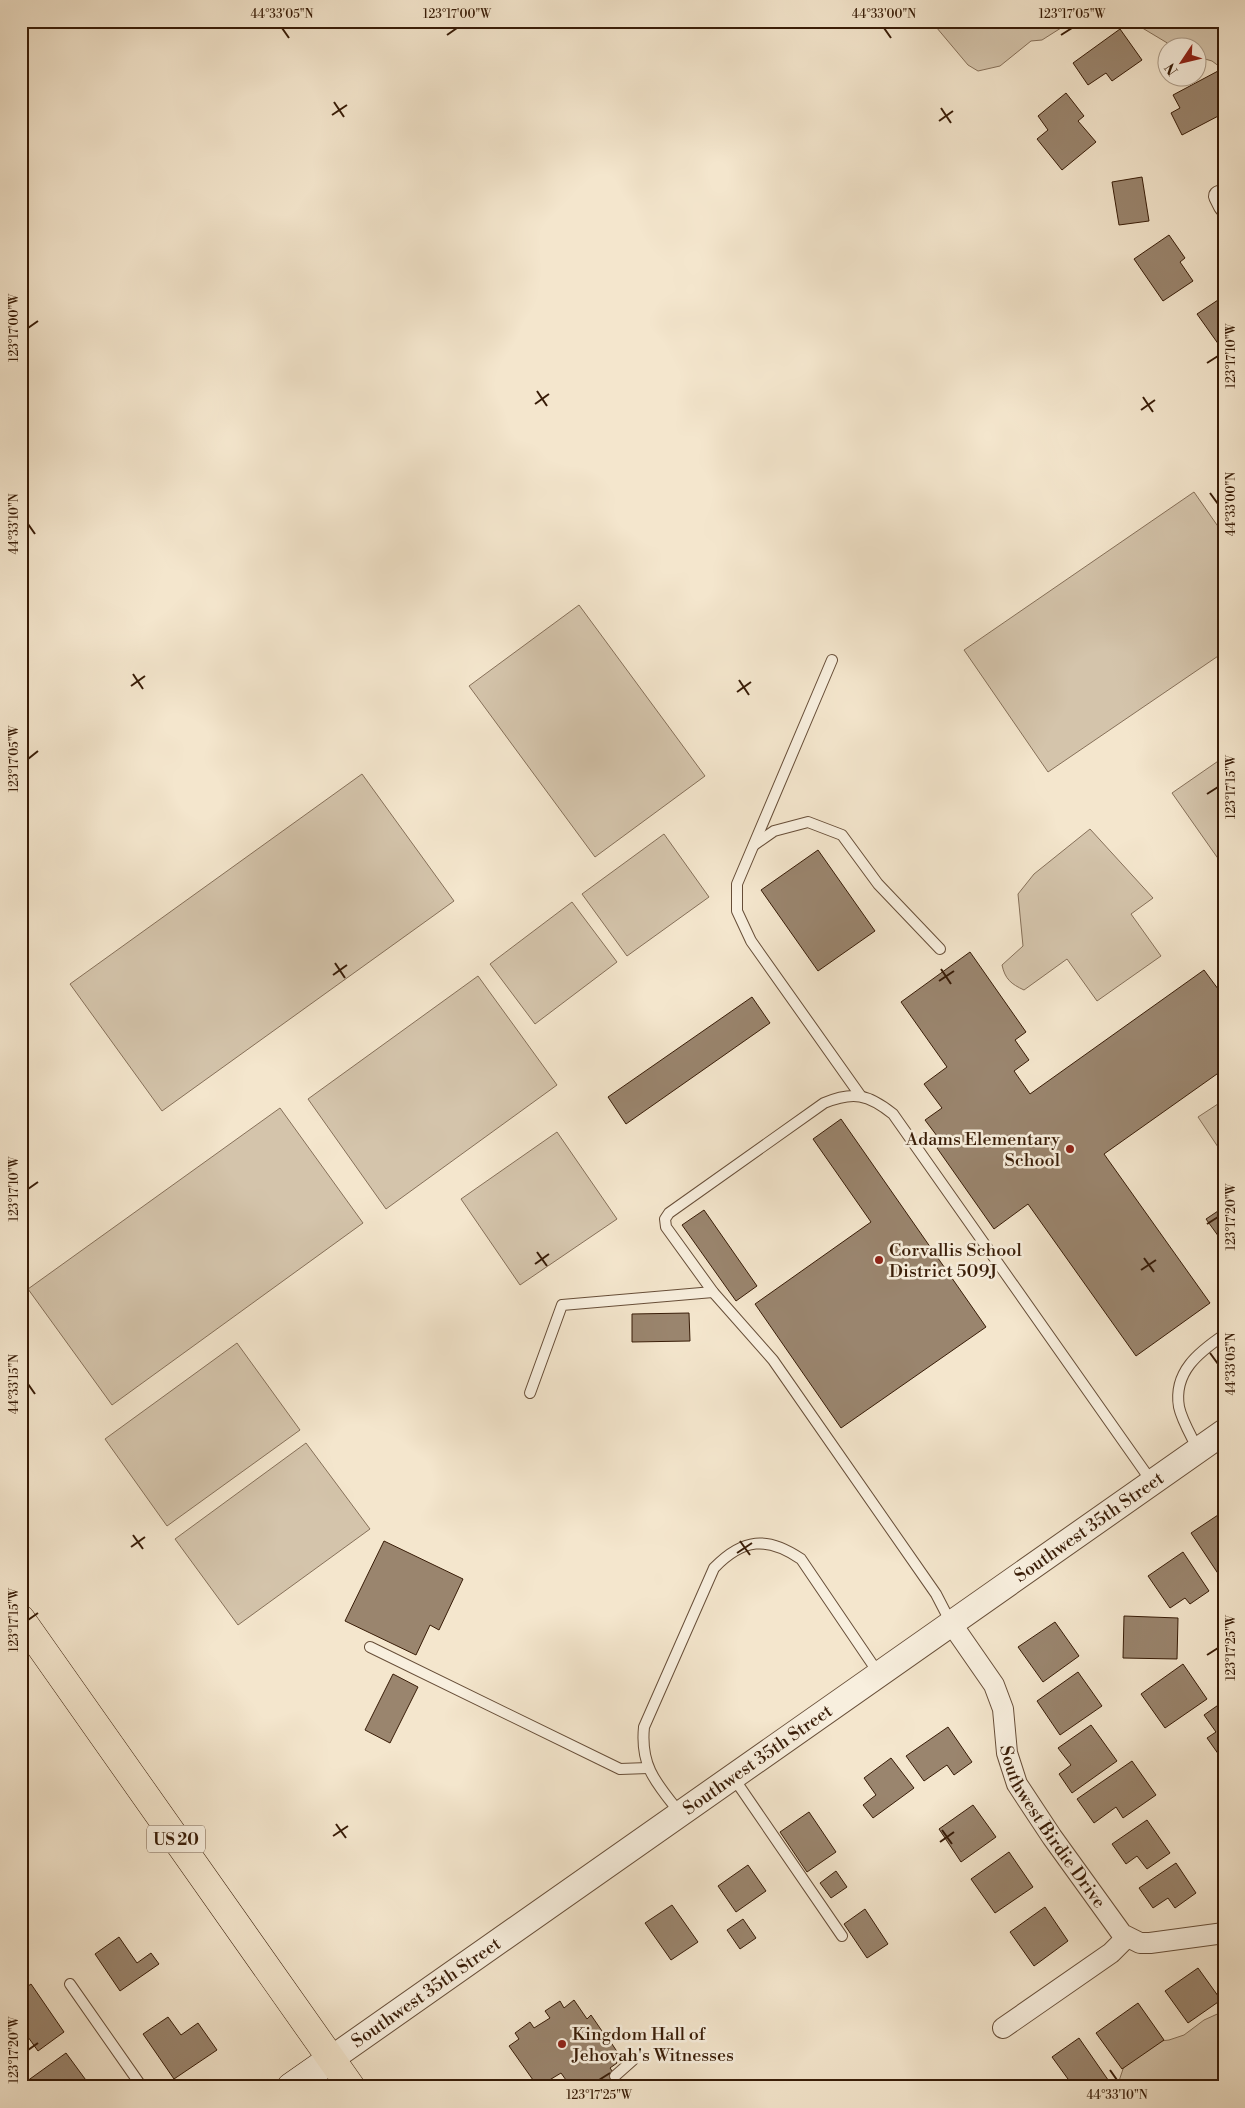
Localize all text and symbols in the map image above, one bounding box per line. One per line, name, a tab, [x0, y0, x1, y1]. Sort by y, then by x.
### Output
text: 44°33'05"N	[250, 7, 314, 22]
text: 123°17'00"W	[423, 7, 492, 22]
text: 44°33'00"N	[852, 7, 916, 22]
text: 123°17'05"W	[1039, 7, 1106, 22]
north arrow	[1158, 38, 1208, 88]
text: N	[1162, 59, 1183, 79]
text: 123°17'00"W	[7, 293, 22, 362]
text: 123°17'10"W	[1224, 322, 1239, 388]
text: 44°33'00"N	[1224, 472, 1239, 536]
text: 44°33'10"N	[7, 493, 22, 555]
text: 123°17'05"W	[7, 725, 22, 792]
text: 123°17'15"W	[1224, 754, 1239, 819]
place label: Adams Elementary School	[905, 1128, 1061, 1172]
marker: Adams Elementary School	[1064, 1143, 1076, 1155]
text: 123°17'10"W	[7, 1155, 22, 1221]
text: 123°17'20"W	[1224, 1182, 1239, 1250]
place label: Corvallis School District 509J	[889, 1239, 1022, 1283]
marker: Corvallis School District 509J	[873, 1254, 885, 1266]
text: 44°33'05"N	[1224, 1332, 1239, 1396]
text: 44°33'15"N	[7, 1354, 22, 1414]
street label: Southwest 35th Street	[1010, 1467, 1169, 1588]
text: 123°17'15"W	[7, 1587, 22, 1652]
text: 123°17'25"W	[1224, 1614, 1239, 1681]
street label: Southwest 35th Street	[679, 1699, 837, 1820]
street label: Southwest Birdie Drive	[994, 1744, 1111, 1913]
road number: US 20	[147, 1826, 205, 1852]
street label: Southwest 35th Street	[347, 1932, 506, 2053]
text: 123°17'20"W	[7, 2015, 22, 2083]
place label: Kingdom Hall of Jehovah's Witnesses	[571, 2023, 734, 2067]
marker: Kingdom Hall of Jehovah's Witnesses	[556, 2038, 568, 2050]
text: 123°17'25"W	[566, 2088, 633, 2103]
text: 44°33'10"N	[1086, 2088, 1148, 2103]

